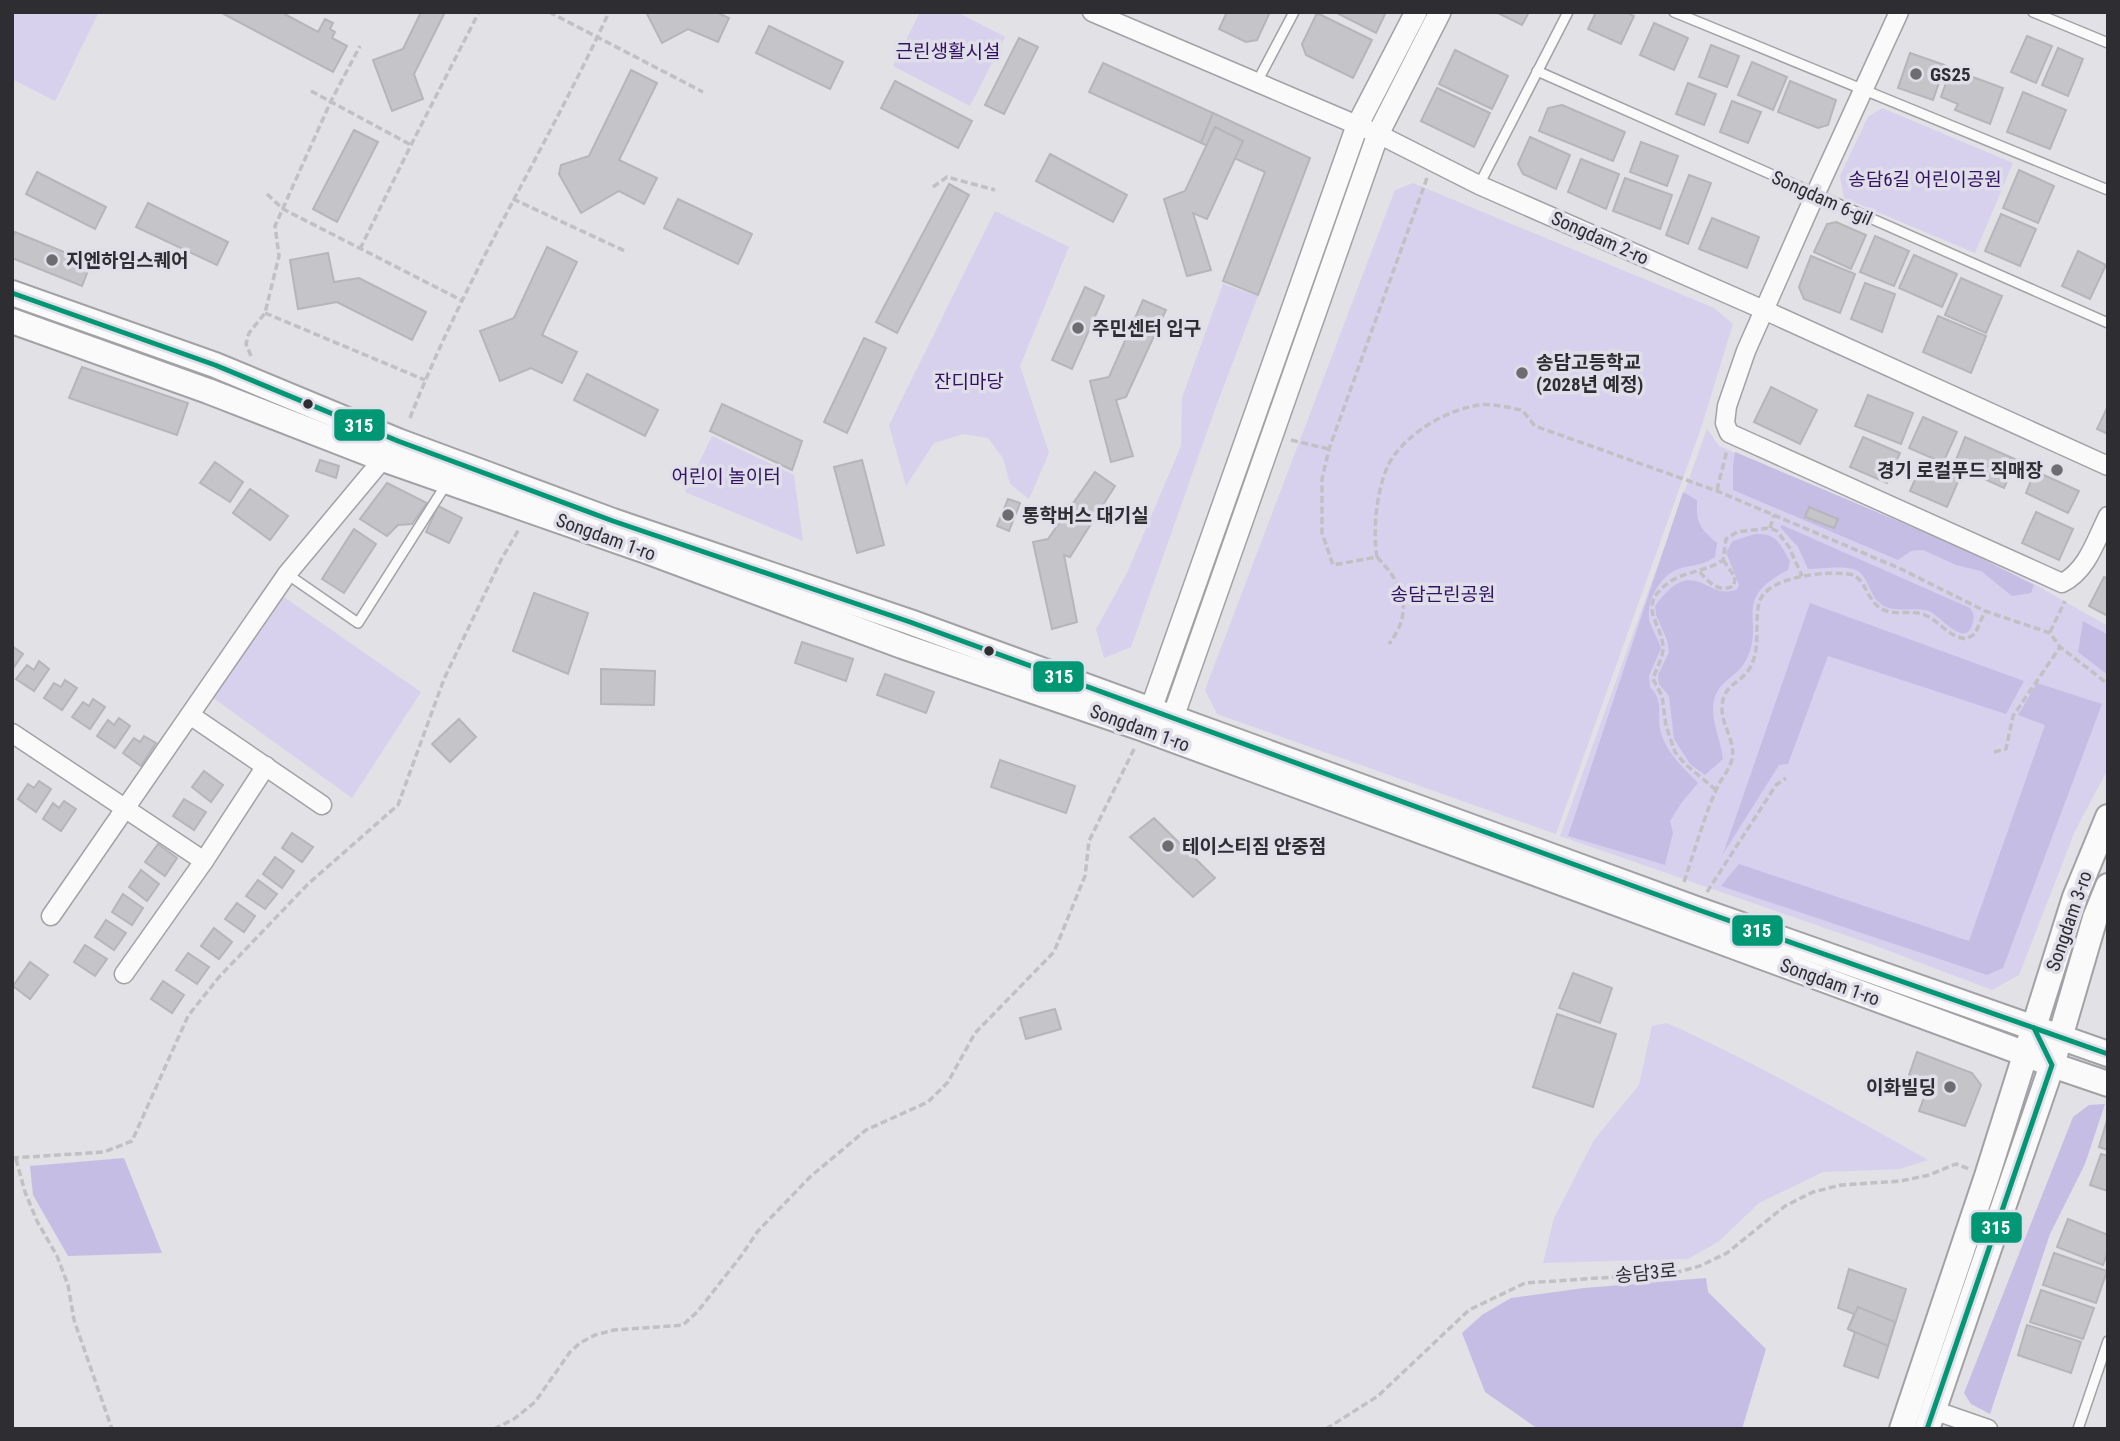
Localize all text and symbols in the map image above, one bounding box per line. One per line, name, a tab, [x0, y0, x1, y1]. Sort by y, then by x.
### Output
park label: 근린생활시설	[896, 40, 1000, 63]
place label: GS25	[1930, 63, 1971, 86]
marker: GS25	[1908, 66, 1924, 82]
street label: Songdam 6-gil	[1768, 166, 1876, 230]
park label: 송담6길 어린이공원	[1848, 168, 2002, 191]
street label: Songdam 2-ro	[1548, 206, 1652, 270]
place label: 지엔하임스퀘어	[66, 249, 188, 272]
marker: 지엔하임스퀘어	[44, 252, 60, 268]
place label: 주민센터 입구	[1092, 317, 1201, 340]
marker: 주민센터 입구	[1070, 320, 1086, 336]
place label: 송담고등학교 (2028년 예정)	[1536, 351, 1644, 396]
marker: 송담고등학교 (2028년 예정)	[1514, 365, 1530, 381]
park label: 잔디마당	[934, 370, 1004, 393]
unlabelled marker	[301, 397, 315, 411]
line badge: 315	[333, 408, 386, 442]
text: 315	[345, 414, 373, 437]
place label: 경기 로컬푸드 직매장	[1877, 459, 2043, 482]
marker: 경기 로컬푸드 직매장	[2049, 462, 2065, 478]
park label: 어린이 놀이터	[671, 465, 781, 488]
place label: 통학버스 대기실	[1022, 504, 1149, 527]
marker: 통학버스 대기실	[1000, 507, 1016, 523]
street label: Songdam 1-ro	[553, 508, 659, 566]
park label: 송담근린공원	[1391, 583, 1495, 606]
unlabelled marker	[982, 644, 996, 658]
line badge: 315	[1032, 660, 1085, 693]
text: 315	[1045, 665, 1073, 688]
street label: Songdam 1-ro	[1087, 699, 1193, 757]
place label: 테이스티짐 안중점	[1182, 835, 1326, 858]
marker: 테이스티짐 안중점	[1160, 838, 1176, 854]
street label: Songdam 3-ro	[2041, 868, 2097, 974]
line badge: 315	[1731, 914, 1784, 947]
text: 315	[1743, 919, 1771, 942]
street label: Songdam 1-ro	[1777, 953, 1883, 1011]
place label: 이화빌딩	[1866, 1076, 1936, 1099]
marker: 이화빌딩	[1942, 1079, 1958, 1095]
line badge: 315	[1970, 1211, 2023, 1244]
text: 315	[1982, 1216, 2010, 1239]
street label: 송담3로	[1614, 1259, 1678, 1287]

